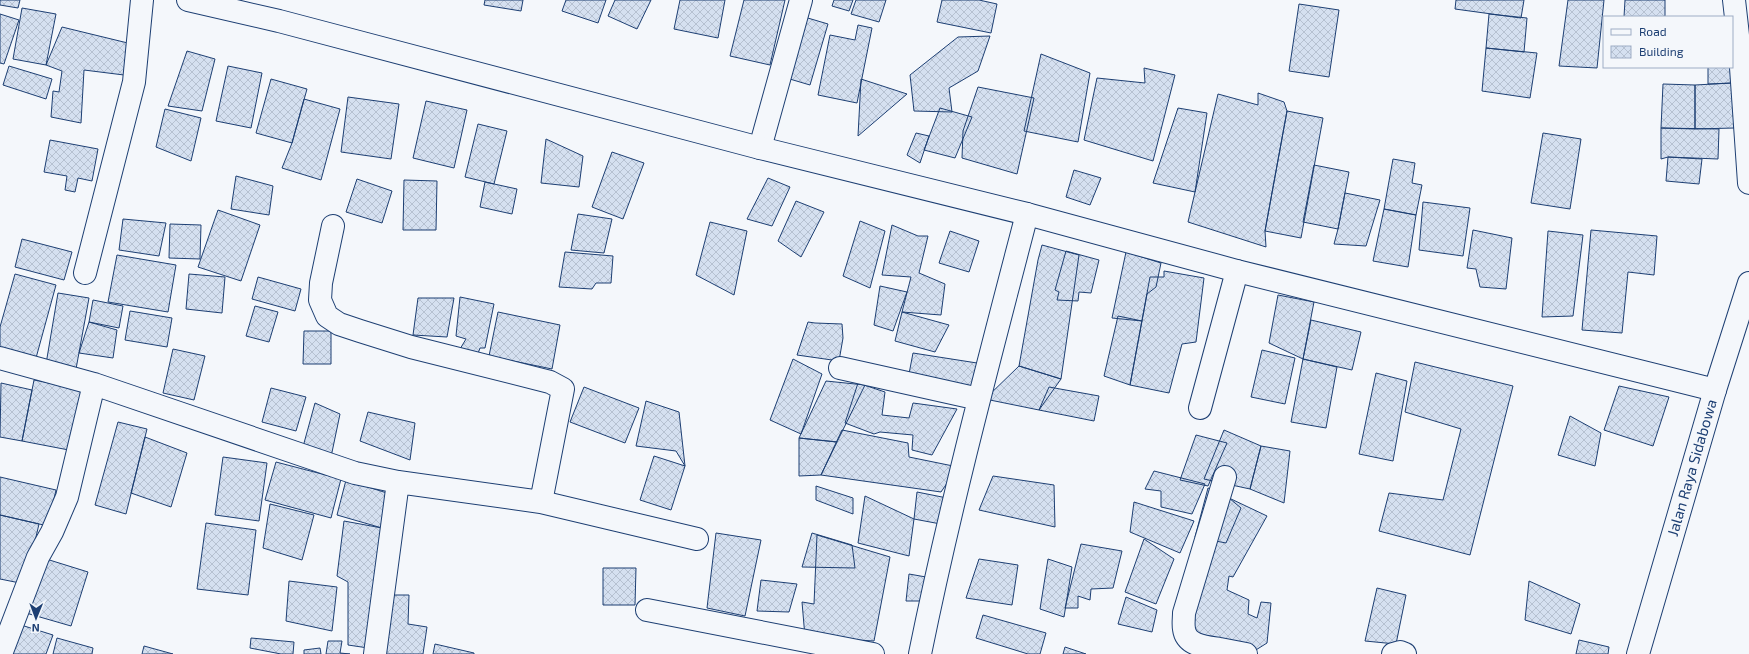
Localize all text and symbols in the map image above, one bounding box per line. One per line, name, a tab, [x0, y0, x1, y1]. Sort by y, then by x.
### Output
legend	[1603, 16, 1733, 68]
text: Road	[1639, 24, 1667, 38]
text: Building	[1639, 44, 1684, 58]
street label: Jalan Raya Sidabowa	[1663, 397, 1720, 538]
north arrow	[16, 598, 56, 638]
text: N	[32, 622, 40, 635]

